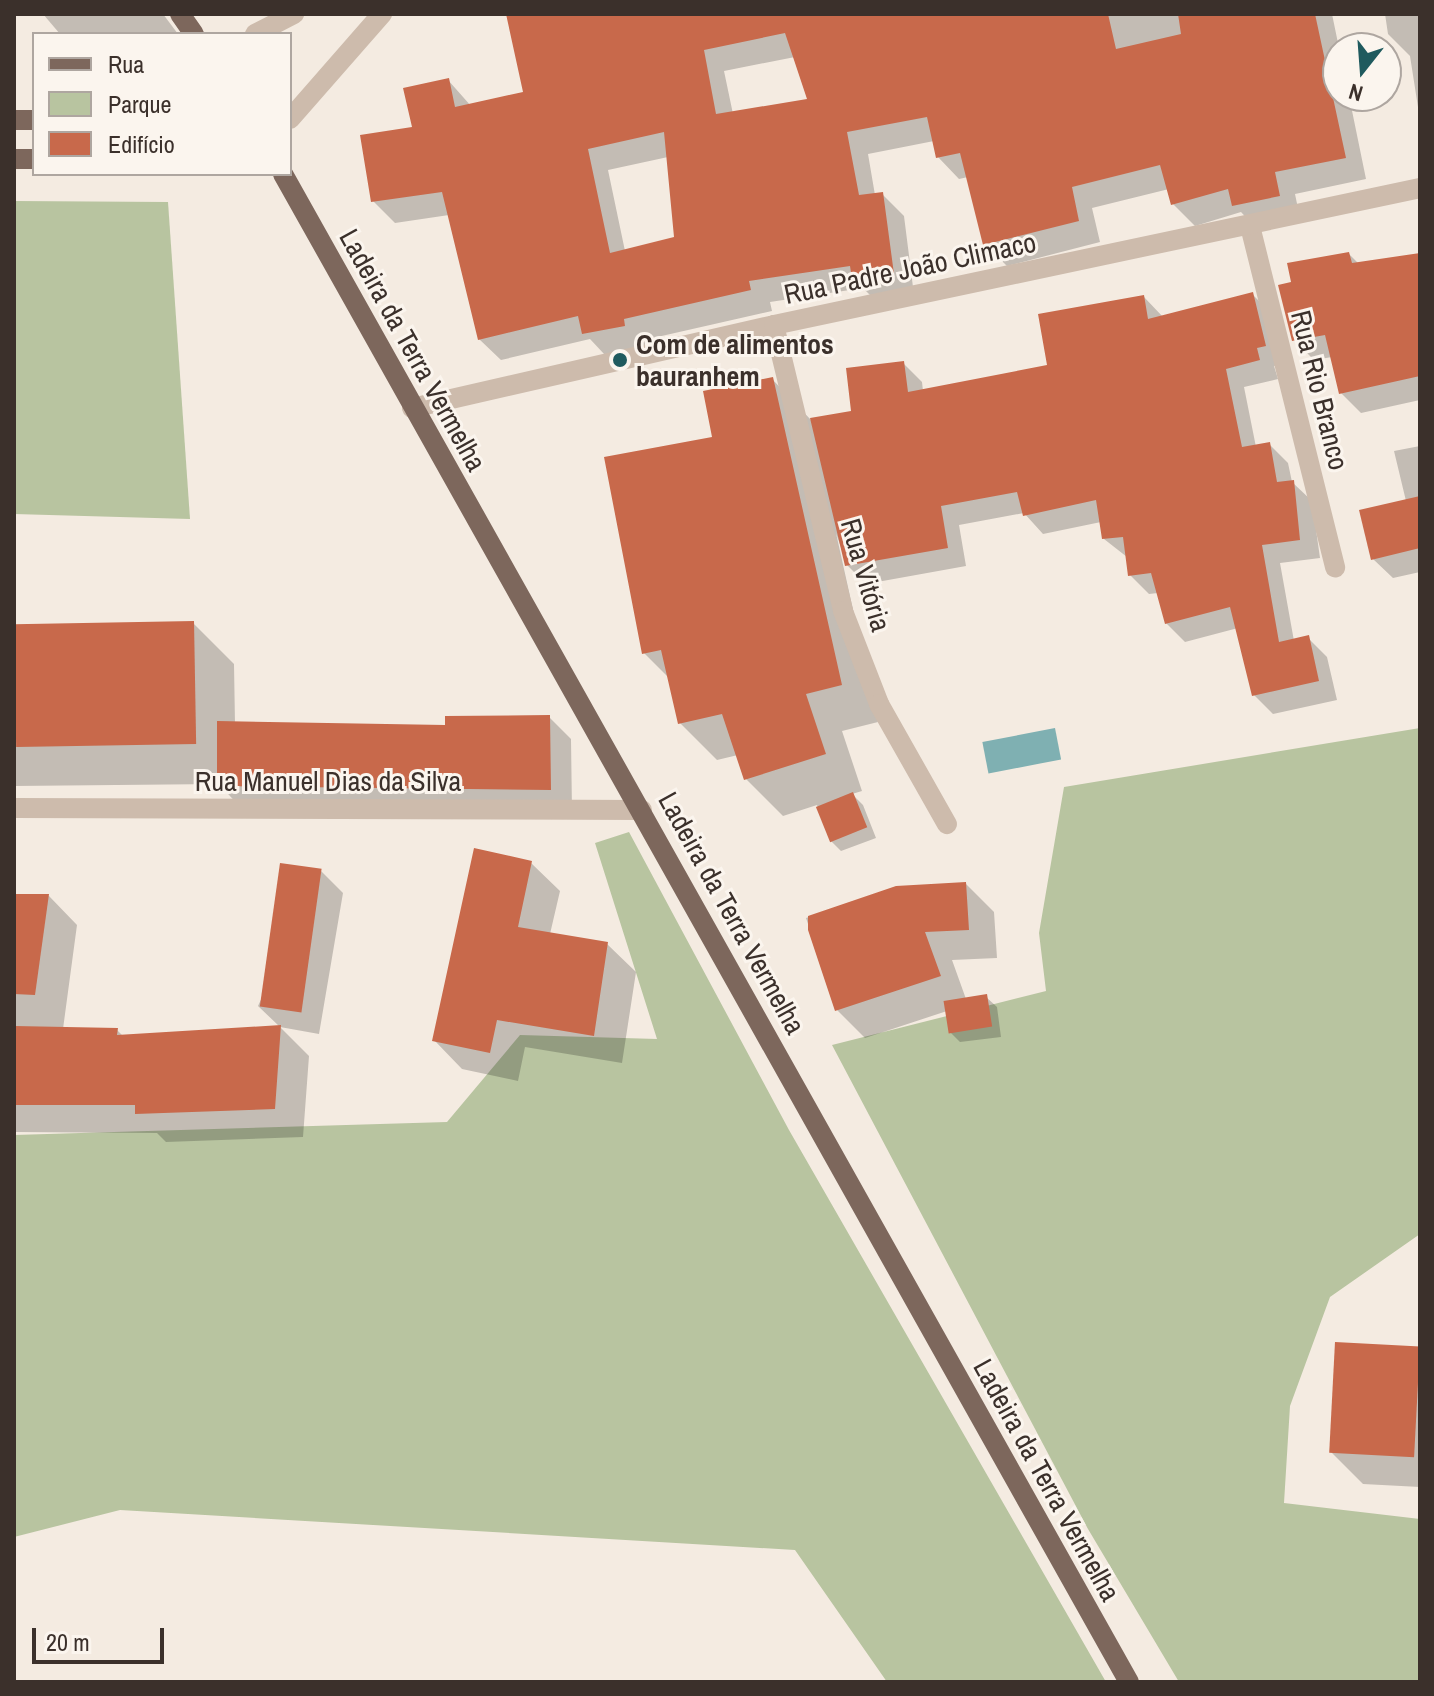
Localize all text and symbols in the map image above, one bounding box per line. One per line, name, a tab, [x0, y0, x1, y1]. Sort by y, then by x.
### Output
legend	[32, 32, 292, 176]
north arrow	[1322, 32, 1402, 112]
text: Rua	[108, 48, 144, 80]
text: N	[1345, 77, 1366, 109]
text: Parque	[108, 88, 171, 120]
text: Edifício	[108, 128, 175, 160]
street label: Ladeira da Terra Vermelha	[332, 223, 494, 477]
street label: Rua Padre João Climaco	[781, 225, 1039, 311]
street label: Rua Rio Branco	[1284, 307, 1356, 473]
place label: Com de alimentos bauranhem	[636, 327, 834, 393]
marker: Com de alimentos bauranhem	[611, 351, 629, 369]
street label: Rua Vitória	[834, 515, 898, 635]
street label: Rua Manuel Dias da Silva	[195, 764, 461, 798]
street label: Ladeira da Terra Vermelha	[651, 786, 813, 1040]
street label: Ladeira da Terra Vermelha	[966, 1353, 1128, 1607]
scale bar	[36, 1612, 168, 1662]
text: 20 m	[46, 1626, 90, 1658]

